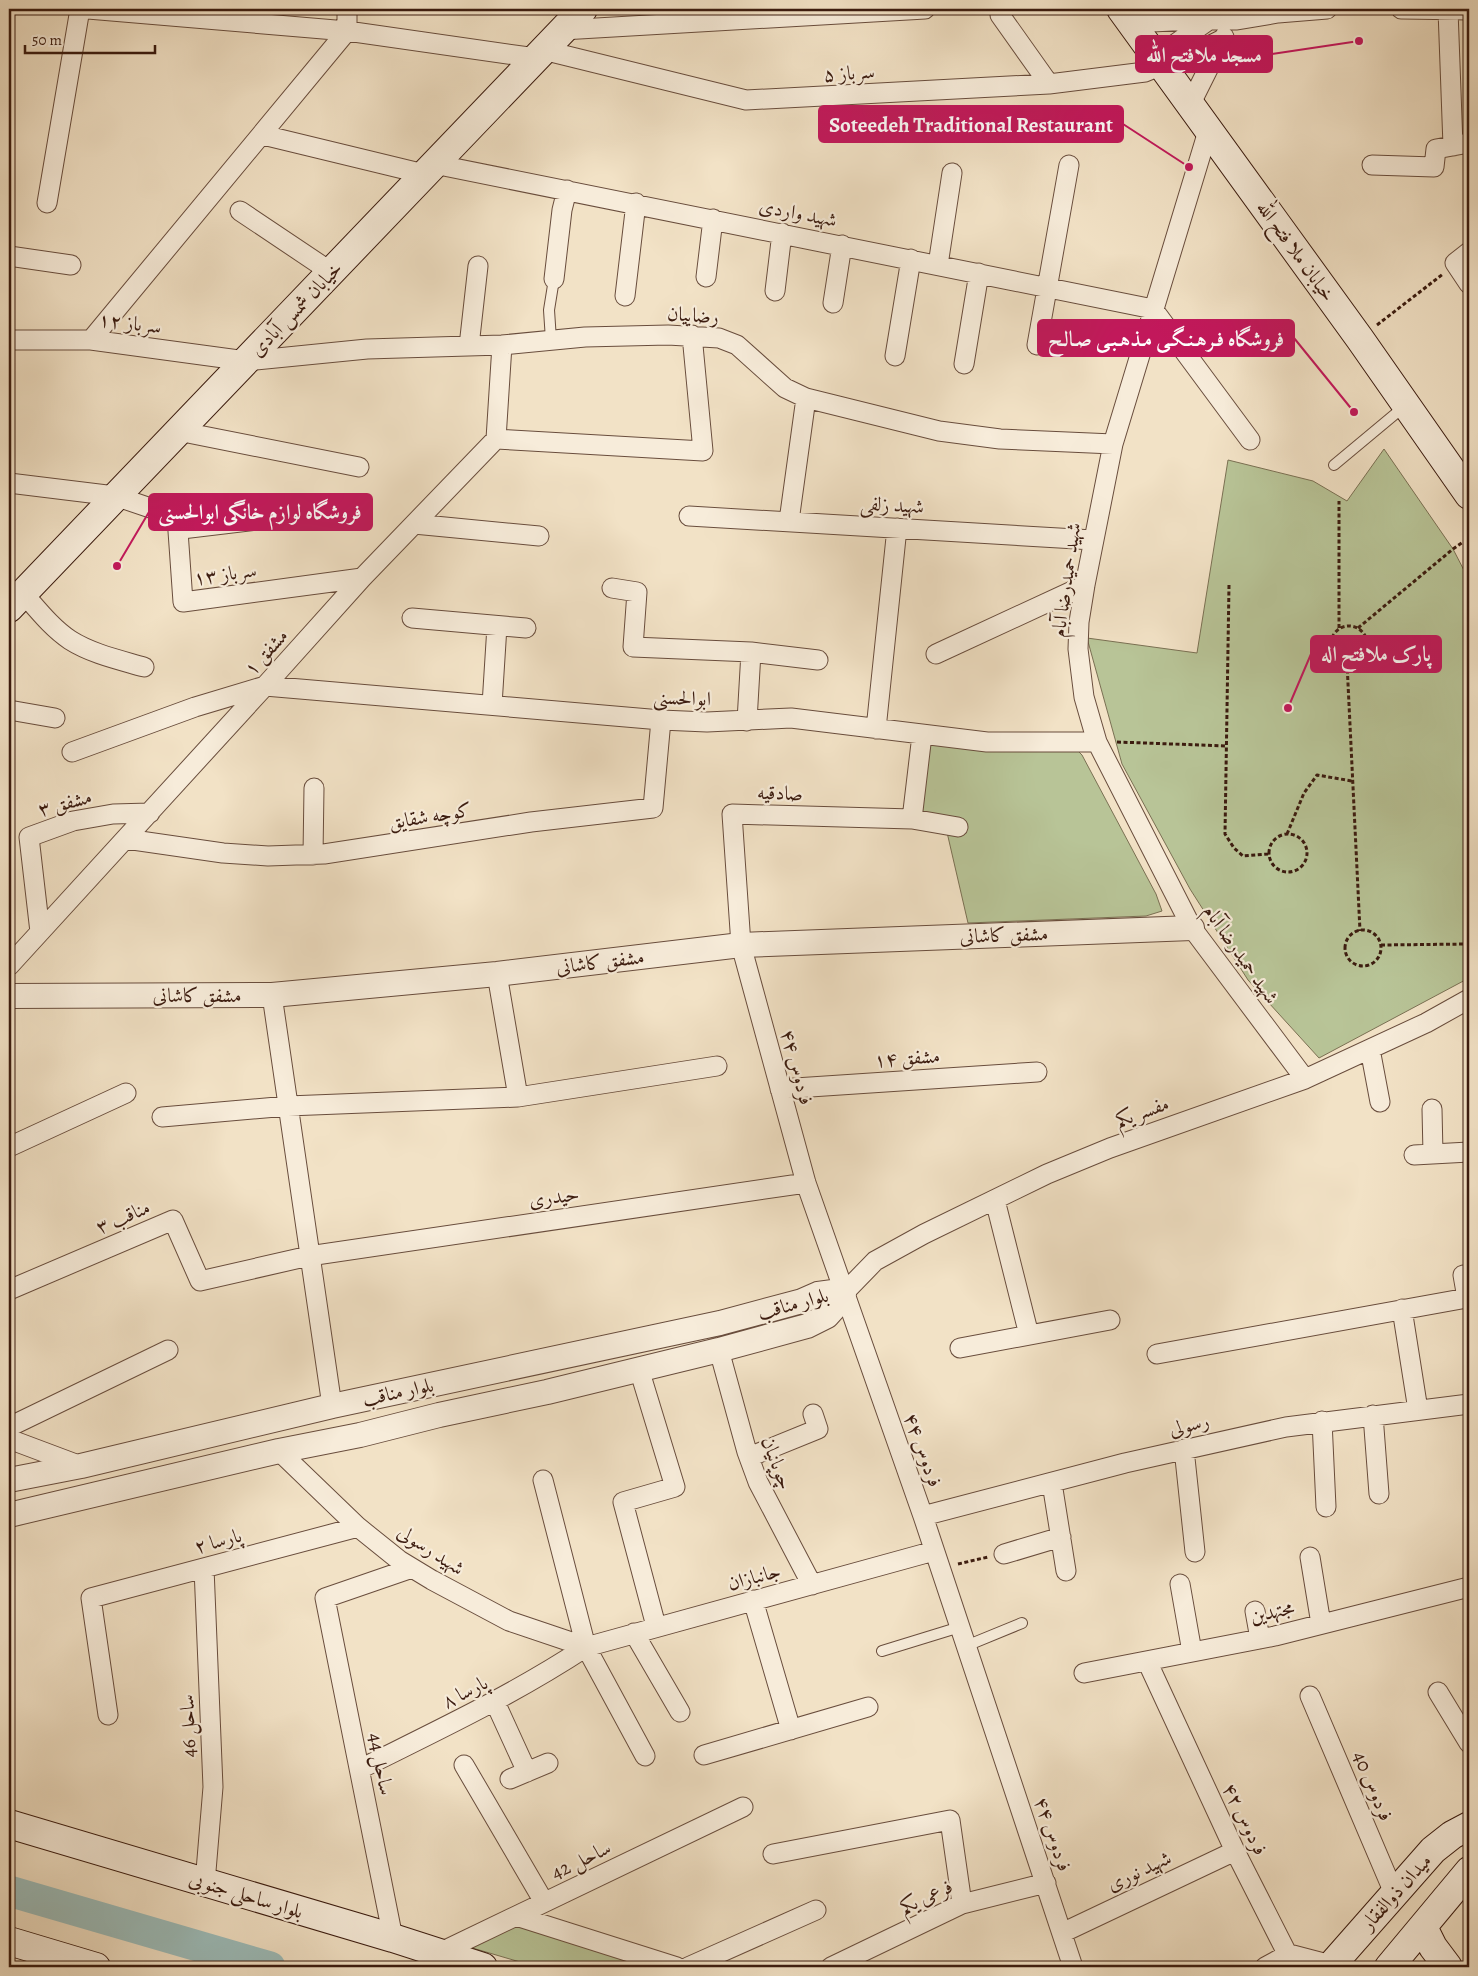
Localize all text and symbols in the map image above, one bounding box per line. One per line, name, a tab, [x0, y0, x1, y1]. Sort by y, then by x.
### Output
scale bar	[25, 22, 155, 54]
text: 50 m	[32, 30, 62, 50]
callout: مسجد ملافتح الله	[1136, 36, 1272, 72]
text: مسجد ملافتح الله	[1146, 38, 1262, 74]
street label: سرباز ۵	[822, 58, 876, 88]
callout: Soteedeh Traditional Restaurant	[819, 106, 1123, 142]
text: Soteedeh Traditional Restaurant	[829, 111, 1113, 139]
street label: شهید واردی	[757, 192, 839, 234]
street label: خیابان ملا فتح الله	[1247, 194, 1343, 309]
street label: خیابان شمس آبادی	[244, 255, 348, 363]
street label: رضاییان	[666, 300, 720, 330]
street label: سرباز ۱۲	[97, 306, 163, 340]
callout: فروشگاه فـرهـنـگـی مـذهـبـی صـالـح	[1038, 320, 1294, 356]
text: فروشگاه فـرهـنـگـی مـذهـبـی صـالـح	[1048, 325, 1284, 358]
street label: شهید زلفی	[859, 490, 925, 521]
callout: فروشگاه لوازم خانگی ابوالحسنی	[149, 494, 372, 530]
text: فروشگاه لوازم خانگی ابوالحسنی	[158, 498, 362, 531]
street label: شهید حمیدرضا آبام	[1045, 521, 1091, 640]
street label: سرباز ۱۳	[192, 556, 258, 592]
street label: مشفق ۱	[238, 623, 294, 681]
callout: پارک ملافتح اله	[1311, 636, 1441, 672]
text: پارک ملافتح اله	[1321, 640, 1433, 673]
street label: ابوالحسنی	[653, 683, 711, 714]
street label: صادقیه	[757, 779, 803, 807]
street label: مشفق ۳	[35, 783, 95, 823]
street label: کوچه شقایق	[387, 796, 473, 836]
street label: شهید حمیدرضا آبام	[1194, 899, 1285, 1011]
street label: مشفق کاشانی	[959, 920, 1049, 950]
street label: مشفق کاشانی	[554, 943, 646, 981]
street label: مشفق کاشانی	[153, 982, 241, 1009]
street label: فردوس ۴۴	[774, 1026, 820, 1108]
street label: مشفق ۱۴	[873, 1042, 941, 1074]
street label: مفسر یکم	[1111, 1090, 1174, 1139]
street label: حیدری	[527, 1180, 581, 1214]
street label: مناقب ۳	[92, 1194, 154, 1240]
street label: بلوار مناقب	[755, 1282, 831, 1326]
street label: بلوار مناقب	[360, 1371, 436, 1413]
street label: رسولی	[1166, 1407, 1212, 1443]
street label: فردوس ۴۴	[897, 1409, 949, 1491]
street label: چوپانیان	[754, 1433, 799, 1494]
street label: شهید رسولی	[392, 1518, 470, 1582]
street label: پارسا ۲	[191, 1521, 246, 1561]
street label: جانبازان	[724, 1557, 784, 1597]
street label: مجتهدین	[1247, 1594, 1297, 1630]
street label: پارسا ۸	[438, 1669, 494, 1716]
street label: ساحل 46	[173, 1694, 204, 1758]
street label: ساحل 44	[361, 1730, 400, 1798]
street label: فردوس 40	[1346, 1747, 1400, 1825]
street label: فردوس ۴۲	[1216, 1778, 1274, 1860]
street label: فردوس ۴۴	[1028, 1793, 1078, 1875]
street label: ساحل 42	[547, 1834, 616, 1887]
street label: شهید نوری	[1102, 1844, 1176, 1898]
street label: میدان ذوالفقار	[1353, 1848, 1438, 1938]
street label: بلوار ساحلی جنوبی	[185, 1865, 306, 1926]
street label: فرعی یکم	[895, 1873, 959, 1926]

